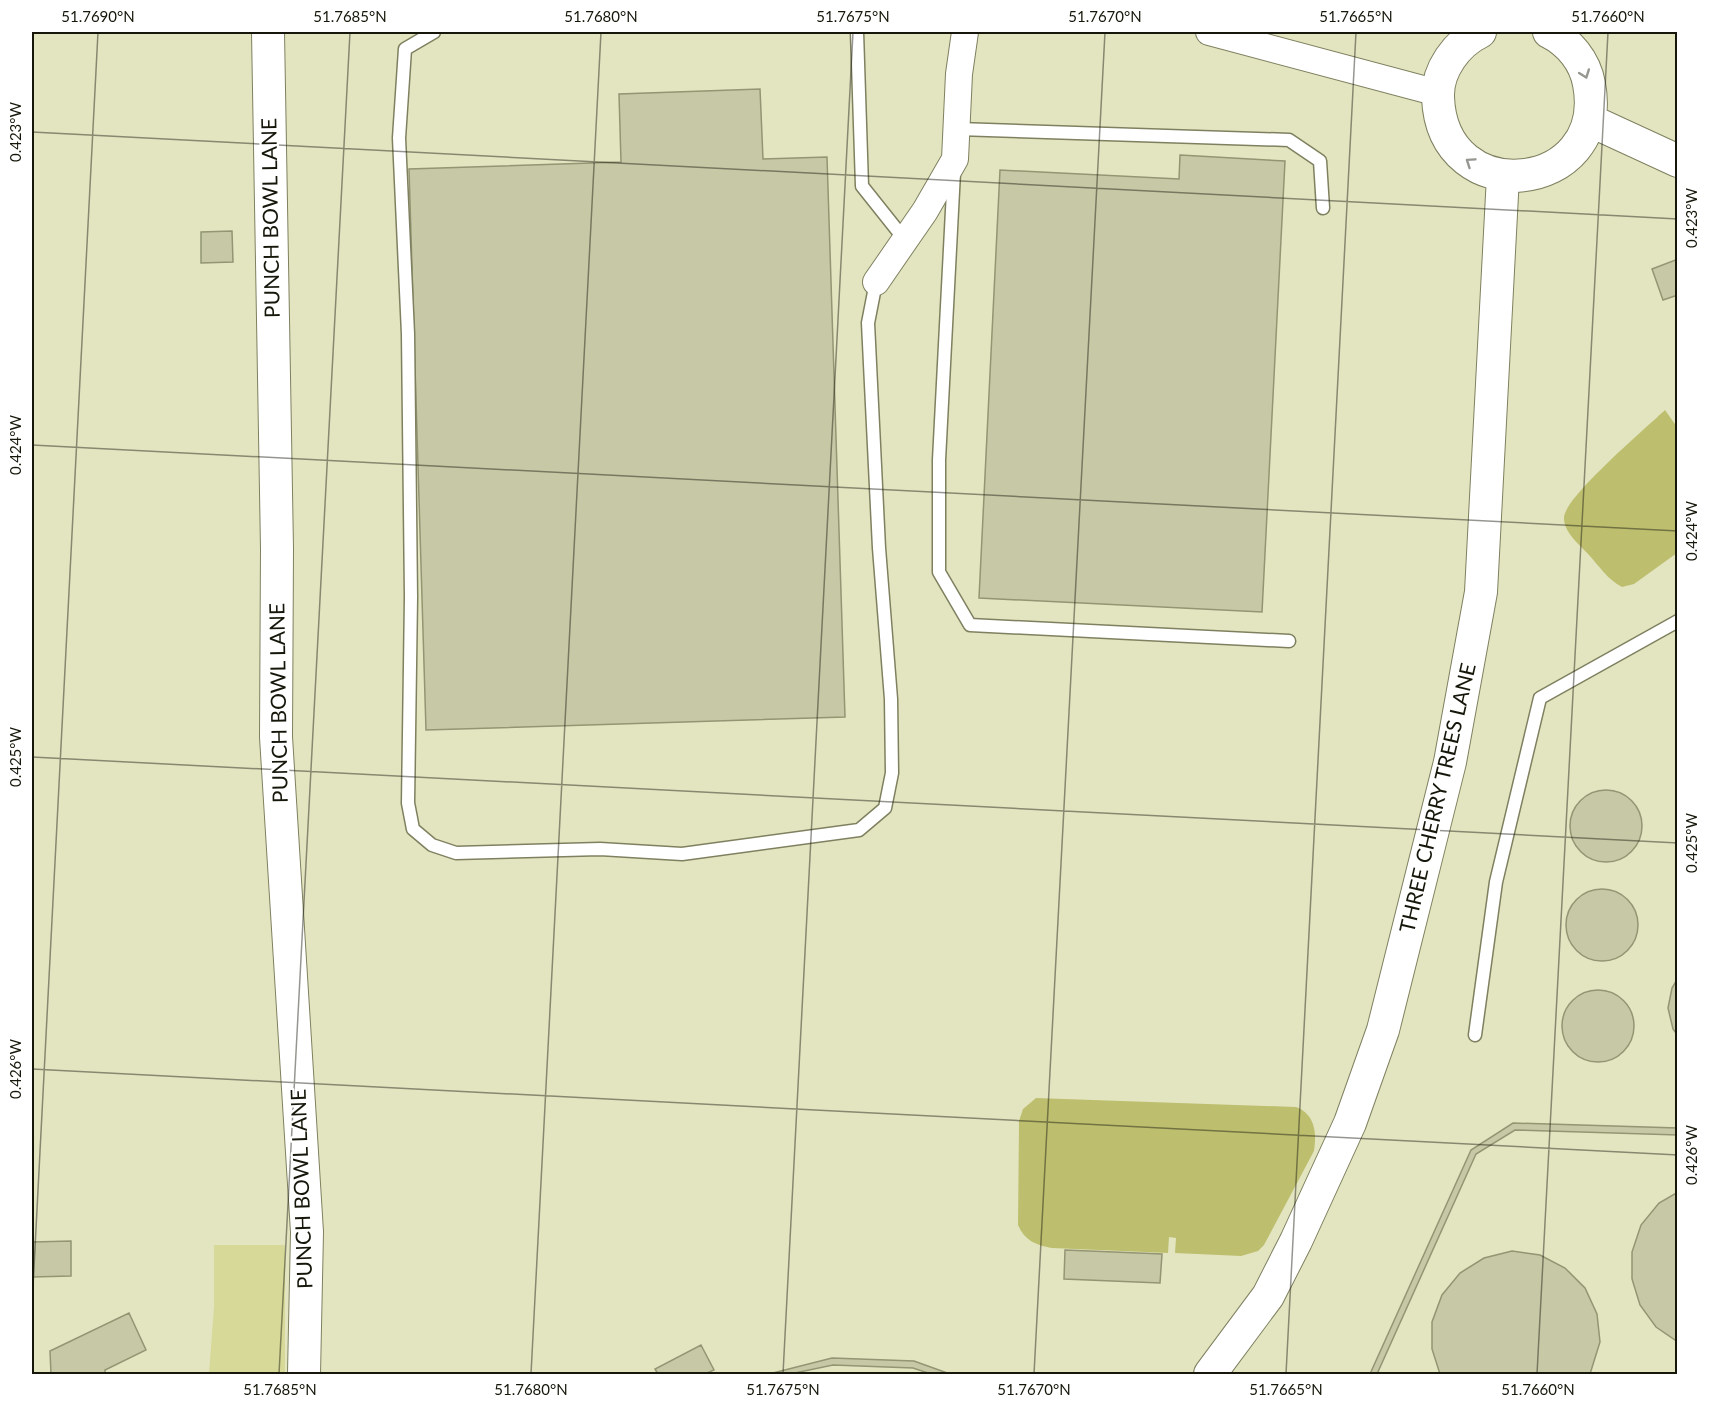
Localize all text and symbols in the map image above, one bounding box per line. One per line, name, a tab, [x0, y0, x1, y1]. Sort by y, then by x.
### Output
text: 51.7690°N	[61, 7, 135, 25]
text: 51.7685°N	[313, 7, 387, 25]
text: 51.7680°N	[564, 7, 638, 25]
text: 51.7675°N	[816, 7, 890, 25]
text: 51.7670°N	[1068, 7, 1142, 25]
text: 51.7665°N	[1319, 7, 1393, 25]
text: 51.7660°N	[1571, 7, 1645, 25]
one-way arrow	[1578, 68, 1591, 79]
text: 0.423°W	[6, 101, 24, 162]
street label: PUNCH BOWL LANE	[255, 118, 284, 318]
one-way arrow	[1466, 159, 1477, 170]
text: 0.423°W	[1682, 187, 1700, 248]
text: 0.424°W	[6, 414, 24, 475]
text: 0.424°W	[1682, 500, 1700, 561]
street label: PUNCH BOWL LANE	[263, 603, 292, 803]
street label: THREE CHERRY TREES LANE	[1393, 660, 1480, 935]
text: 0.425°W	[6, 726, 24, 787]
text: 0.425°W	[1682, 812, 1700, 873]
text: 0.426°W	[6, 1038, 24, 1099]
street label: PUNCH BOWL LANE	[285, 1089, 316, 1289]
text: 0.426°W	[1682, 1124, 1700, 1185]
text: 51.7685°N	[243, 1380, 317, 1398]
text: 51.7680°N	[494, 1380, 568, 1398]
text: 51.7675°N	[746, 1380, 820, 1398]
text: 51.7670°N	[997, 1380, 1071, 1398]
text: 51.7665°N	[1249, 1380, 1323, 1398]
text: 51.7660°N	[1501, 1380, 1575, 1398]

